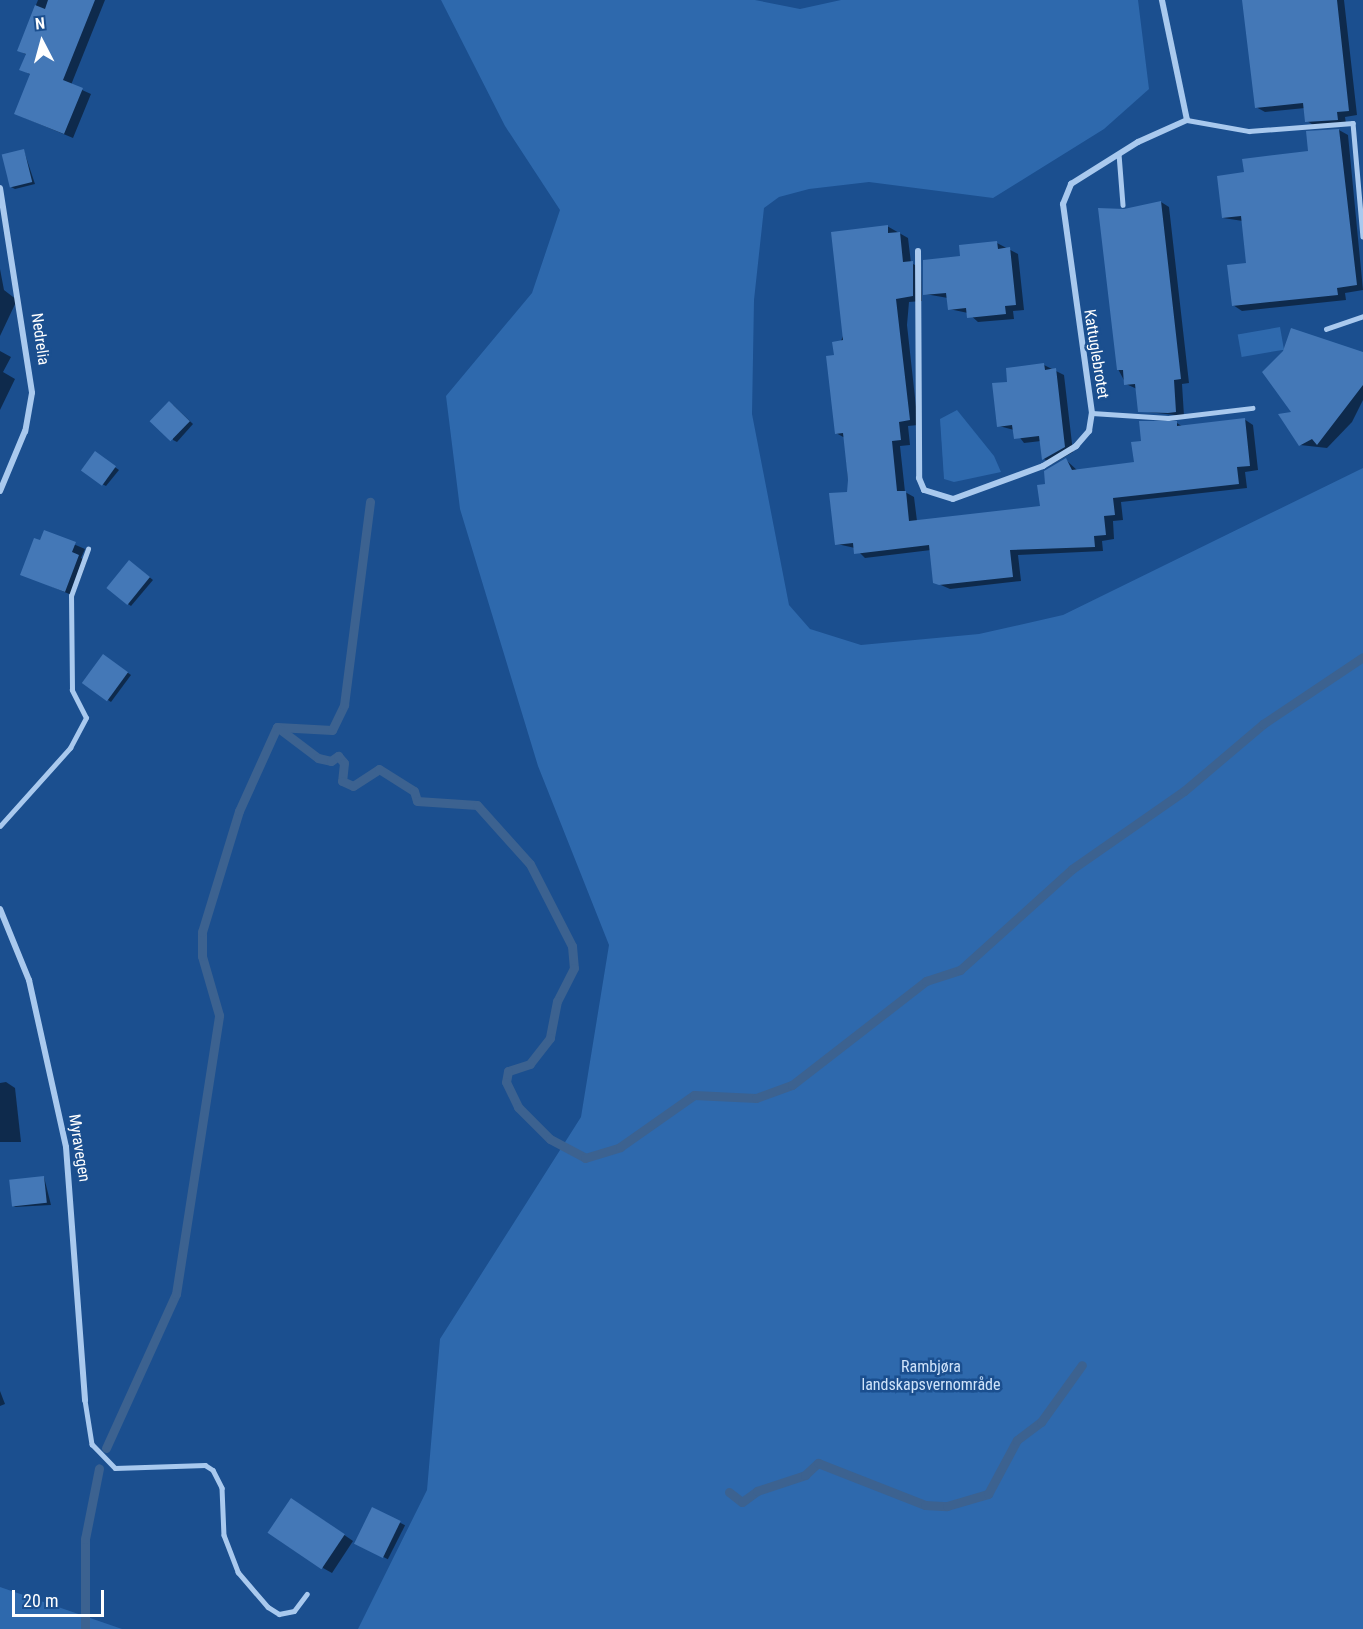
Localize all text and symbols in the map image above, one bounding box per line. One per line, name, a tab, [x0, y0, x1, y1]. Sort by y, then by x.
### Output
north arrow	[12, 12, 72, 72]
text: N	[34, 14, 46, 34]
street label: Kattuglebrotet	[1079, 308, 1113, 400]
street label: Nedrelia	[27, 312, 53, 366]
street label: Myravegen	[64, 1113, 94, 1183]
park label: Rambjøra landskapsvernområde	[862, 1357, 1000, 1395]
scale bar	[15, 1578, 106, 1616]
text: 20 m	[23, 1590, 58, 1611]

